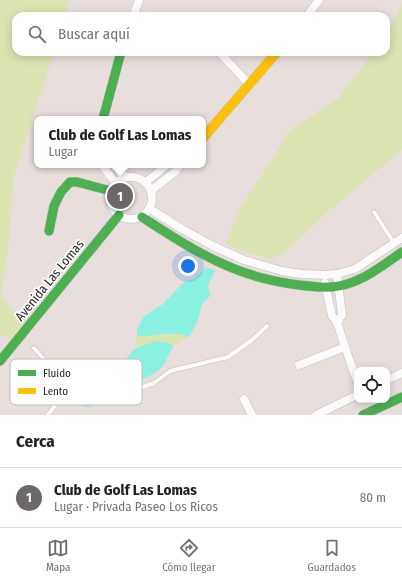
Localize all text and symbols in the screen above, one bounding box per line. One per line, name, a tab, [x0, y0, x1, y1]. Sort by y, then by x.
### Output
search box	[12, 12, 390, 56]
icon: search	[26, 23, 48, 45]
text: Buscar aquí	[58, 25, 130, 43]
popup	[34, 116, 206, 168]
text: Club de Golf Las Lomas	[49, 126, 191, 144]
text: Lugar	[49, 144, 78, 159]
pin: 1	[107, 181, 133, 211]
street label: Avenida Las Lomas	[12, 236, 87, 324]
your location	[178, 256, 198, 276]
legend	[10, 359, 142, 405]
text: Fluido	[43, 367, 71, 380]
map controls	[354, 367, 390, 403]
button: locate	[354, 367, 390, 403]
text: Lento	[43, 385, 68, 398]
text: Cerca	[16, 431, 55, 452]
text: Club de Golf Las Lomas	[54, 481, 197, 499]
text: 1	[26, 490, 32, 505]
text: 80 m	[360, 490, 386, 505]
text: Lugar · Privada Paseo Los Ricos	[54, 499, 218, 514]
tab: Mapa	[46, 537, 70, 574]
tab: Cómo llegar	[162, 537, 216, 574]
tab: Guardados	[307, 537, 356, 574]

